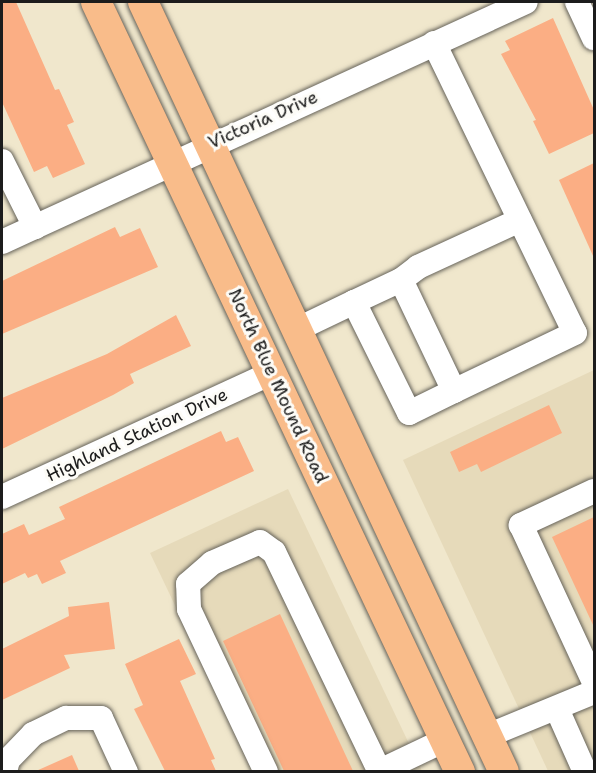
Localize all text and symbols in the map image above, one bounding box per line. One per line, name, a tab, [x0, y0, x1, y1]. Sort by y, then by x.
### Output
street label: Victoria Drive	[205, 86, 321, 154]
street label: North Blue Mound Road	[223, 285, 333, 487]
street label: Highland Station Drive	[43, 383, 231, 487]

